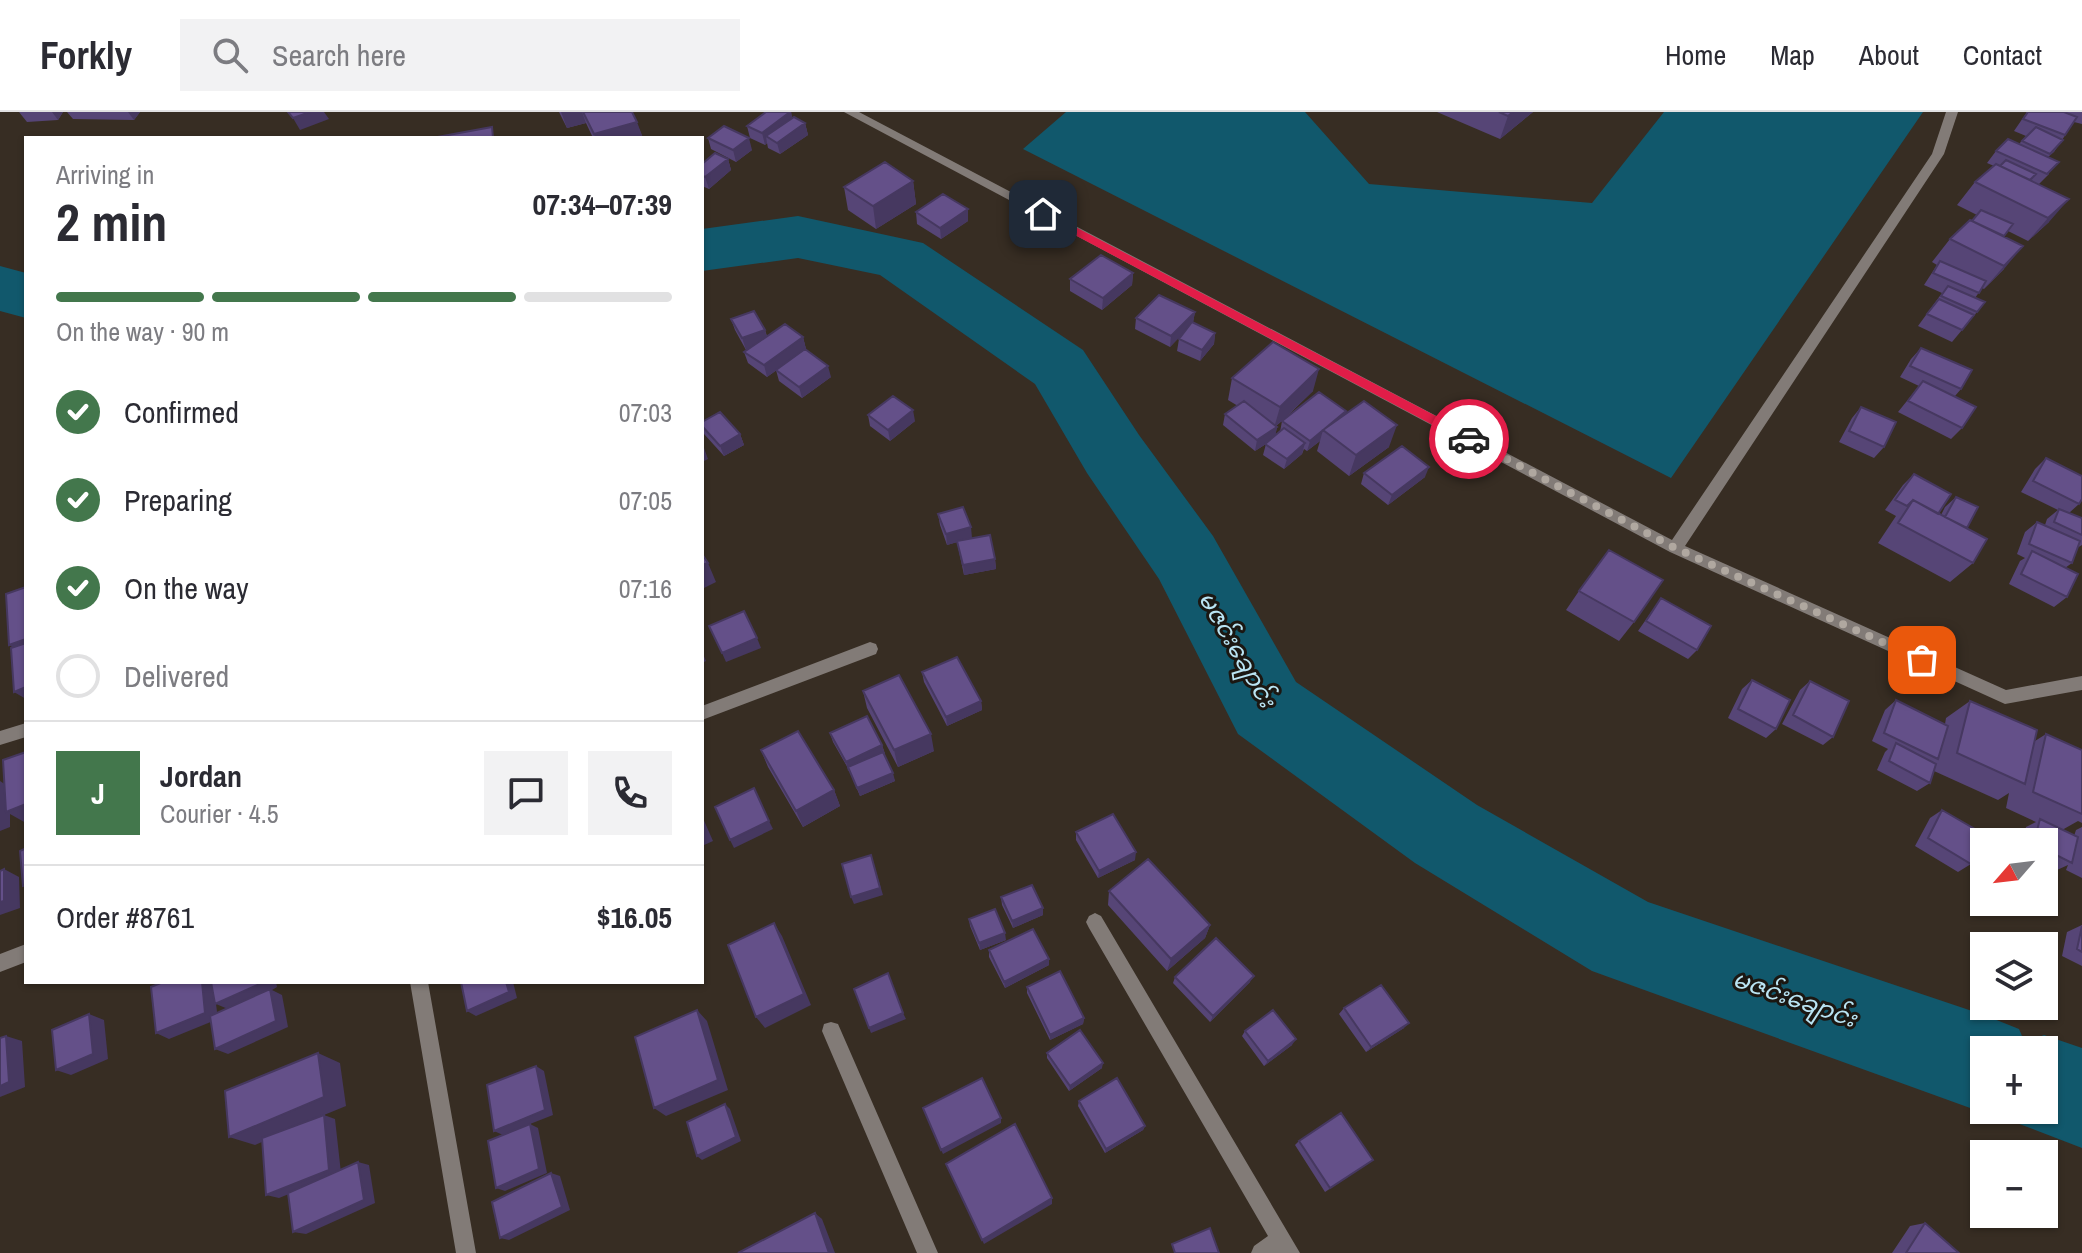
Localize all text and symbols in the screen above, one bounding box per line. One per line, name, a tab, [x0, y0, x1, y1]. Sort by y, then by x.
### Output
search box	[180, 19, 740, 91]
text: Forkly	[40, 30, 132, 81]
icon: search	[208, 33, 252, 77]
text: Search here	[272, 35, 406, 75]
text: Home	[1665, 36, 1726, 74]
text: Map	[1770, 36, 1815, 74]
text: About	[1859, 36, 1919, 74]
text: Contact	[1963, 36, 2042, 74]
text: Arriving in	[56, 157, 154, 192]
pin	[1009, 180, 1077, 248]
text: 07:34–07:39	[533, 184, 672, 224]
text: 2 min	[56, 187, 167, 257]
icon: home	[1021, 192, 1065, 236]
text: On the way · 90 m	[56, 314, 229, 349]
icon: check	[56, 390, 100, 434]
text: Confirmed	[124, 392, 239, 432]
text: 07:03	[619, 395, 672, 430]
courier	[1429, 399, 1509, 479]
icon: car	[1447, 417, 1491, 461]
icon: check	[56, 478, 100, 522]
text: Preparing	[124, 480, 232, 520]
text: 07:05	[619, 483, 672, 518]
icon: check	[56, 566, 100, 610]
text: On the way	[124, 568, 248, 608]
text: 07:16	[619, 571, 672, 606]
water label: မဇင်းချောင်း	[1188, 585, 1285, 717]
pin	[1888, 626, 1956, 694]
icon: bag	[1900, 638, 1944, 682]
text: Delivered	[124, 656, 229, 696]
button: chat	[484, 751, 568, 835]
button: phone	[588, 751, 672, 835]
text: Jordan	[160, 756, 242, 796]
text: J	[91, 773, 105, 813]
text: Courier · 4.5	[160, 796, 279, 831]
north arrow	[1970, 828, 2058, 916]
map controls	[1970, 828, 2058, 1228]
text: Order #8761	[56, 897, 194, 937]
text: $16.05	[597, 897, 672, 937]
button: layers	[1970, 932, 2058, 1020]
water label: မဇင်းချောင်း	[1727, 962, 1863, 1039]
button: +	[1970, 1036, 2058, 1124]
button: −	[1970, 1140, 2058, 1228]

